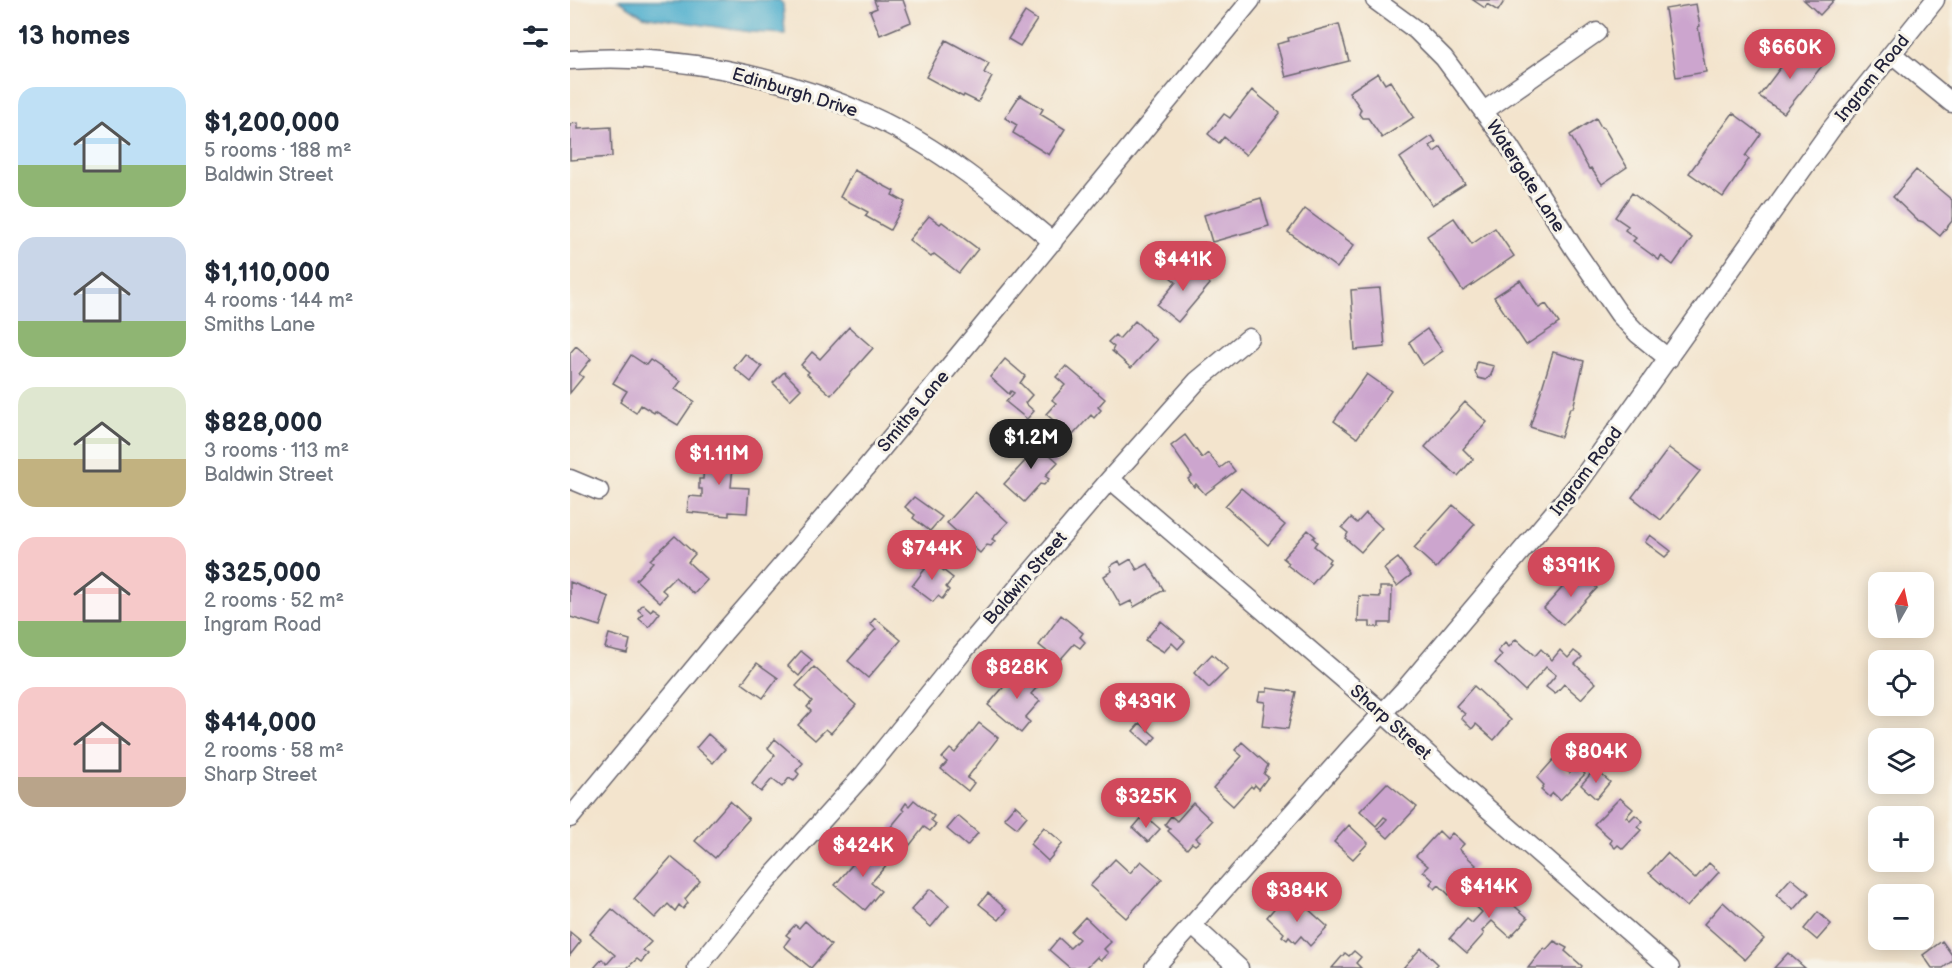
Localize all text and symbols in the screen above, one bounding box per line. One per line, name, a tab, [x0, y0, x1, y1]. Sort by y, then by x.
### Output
icon: filters	[519, 20, 552, 53]
text: 13 homes	[18, 21, 130, 52]
pin: $660K	[1748, 29, 1832, 80]
street label: Ingram Road	[1831, 31, 1914, 126]
text: $660K	[1758, 36, 1822, 60]
street label: Edinburgh Drive	[729, 63, 861, 122]
text: $1,200,000	[204, 108, 340, 139]
icon: home	[66, 111, 138, 183]
street label: Watergate Lane	[1482, 116, 1570, 236]
text: 5 rooms · 188 m²	[204, 139, 352, 163]
text: Baldwin Street	[204, 163, 333, 187]
pin: $441K	[1141, 241, 1225, 292]
text: $441K	[1154, 248, 1212, 272]
text: $1,110,000	[204, 258, 330, 289]
icon: home	[66, 261, 138, 333]
text: 4 rooms · 144 m²	[204, 289, 353, 313]
text: Smiths Lane	[204, 313, 315, 337]
street label: Smiths Lane	[873, 366, 954, 456]
text: $828,000	[204, 408, 322, 439]
icon: home	[66, 411, 138, 483]
pin: $1.2M	[989, 419, 1073, 470]
street label: Ingram Road	[1546, 423, 1627, 520]
text: $1.2M	[1003, 426, 1059, 450]
pin: $1.11M	[670, 435, 768, 486]
text: 3 rooms · 113 m²	[204, 439, 349, 463]
text: $1.11M	[689, 442, 749, 466]
text: Baldwin Street	[204, 463, 333, 487]
street label: Baldwin Street	[979, 527, 1072, 629]
pin: $744K	[890, 530, 974, 581]
text: $744K	[901, 537, 963, 561]
pin: $391K	[1529, 547, 1613, 598]
text: $391K	[1542, 554, 1600, 578]
text: $325,000	[204, 558, 321, 589]
icon: home	[66, 561, 138, 633]
north arrow	[1868, 572, 1934, 638]
map controls	[1868, 572, 1934, 950]
text: 2 rooms · 52 m²	[204, 589, 344, 613]
text: Ingram Road	[204, 613, 321, 637]
pin: $828K	[975, 649, 1059, 700]
button: locate	[1868, 650, 1934, 716]
text: $828K	[986, 656, 1048, 680]
street label: Sharp Street	[1346, 680, 1436, 765]
pin: $439K	[1103, 683, 1187, 734]
text: $439K	[1114, 690, 1176, 714]
text: $414,000	[204, 708, 317, 739]
icon: home	[66, 711, 138, 783]
button: layers	[1868, 728, 1934, 794]
pin: $804K	[1554, 733, 1638, 784]
text: 2 rooms · 58 m²	[204, 739, 344, 763]
text: $804K	[1564, 740, 1628, 764]
text: Sharp Street	[204, 763, 317, 787]
pin: $325K	[1104, 778, 1188, 829]
text: $325K	[1115, 785, 1177, 809]
button: +	[1868, 806, 1934, 872]
pin: $424K	[821, 827, 905, 878]
text: $424K	[832, 834, 894, 858]
pin: $414K	[1447, 868, 1531, 919]
pin: $384K	[1255, 872, 1339, 923]
text: $414K	[1460, 875, 1518, 899]
text: $384K	[1266, 879, 1328, 903]
button: −	[1868, 884, 1934, 950]

